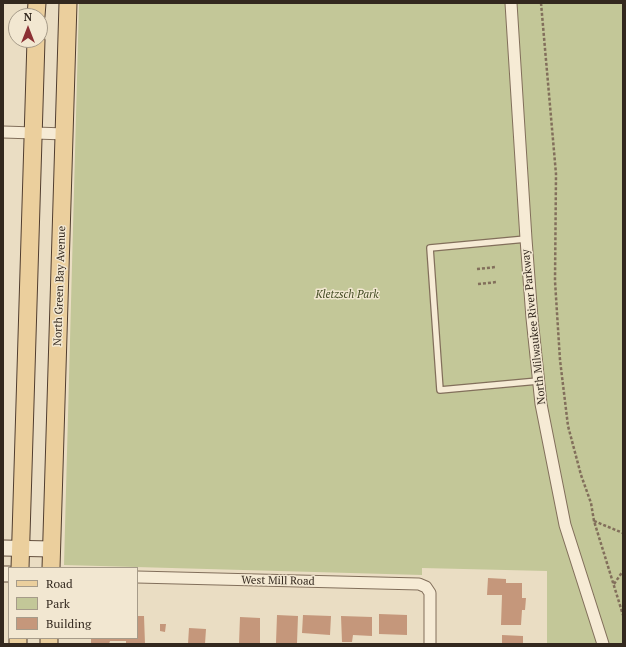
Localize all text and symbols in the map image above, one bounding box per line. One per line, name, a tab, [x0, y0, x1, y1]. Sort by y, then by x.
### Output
north arrow	[8, 8, 48, 48]
text: N	[24, 10, 32, 24]
street label: North Green Bay Avenue	[51, 226, 69, 346]
street label: North Milwaukee River Parkway	[519, 249, 549, 405]
park label: Kletzsch Park	[315, 288, 379, 302]
legend	[8, 567, 138, 639]
street label: West Mill Road	[241, 574, 315, 588]
text: Road	[46, 576, 73, 591]
text: Park	[46, 596, 70, 611]
text: Building	[46, 616, 91, 631]

